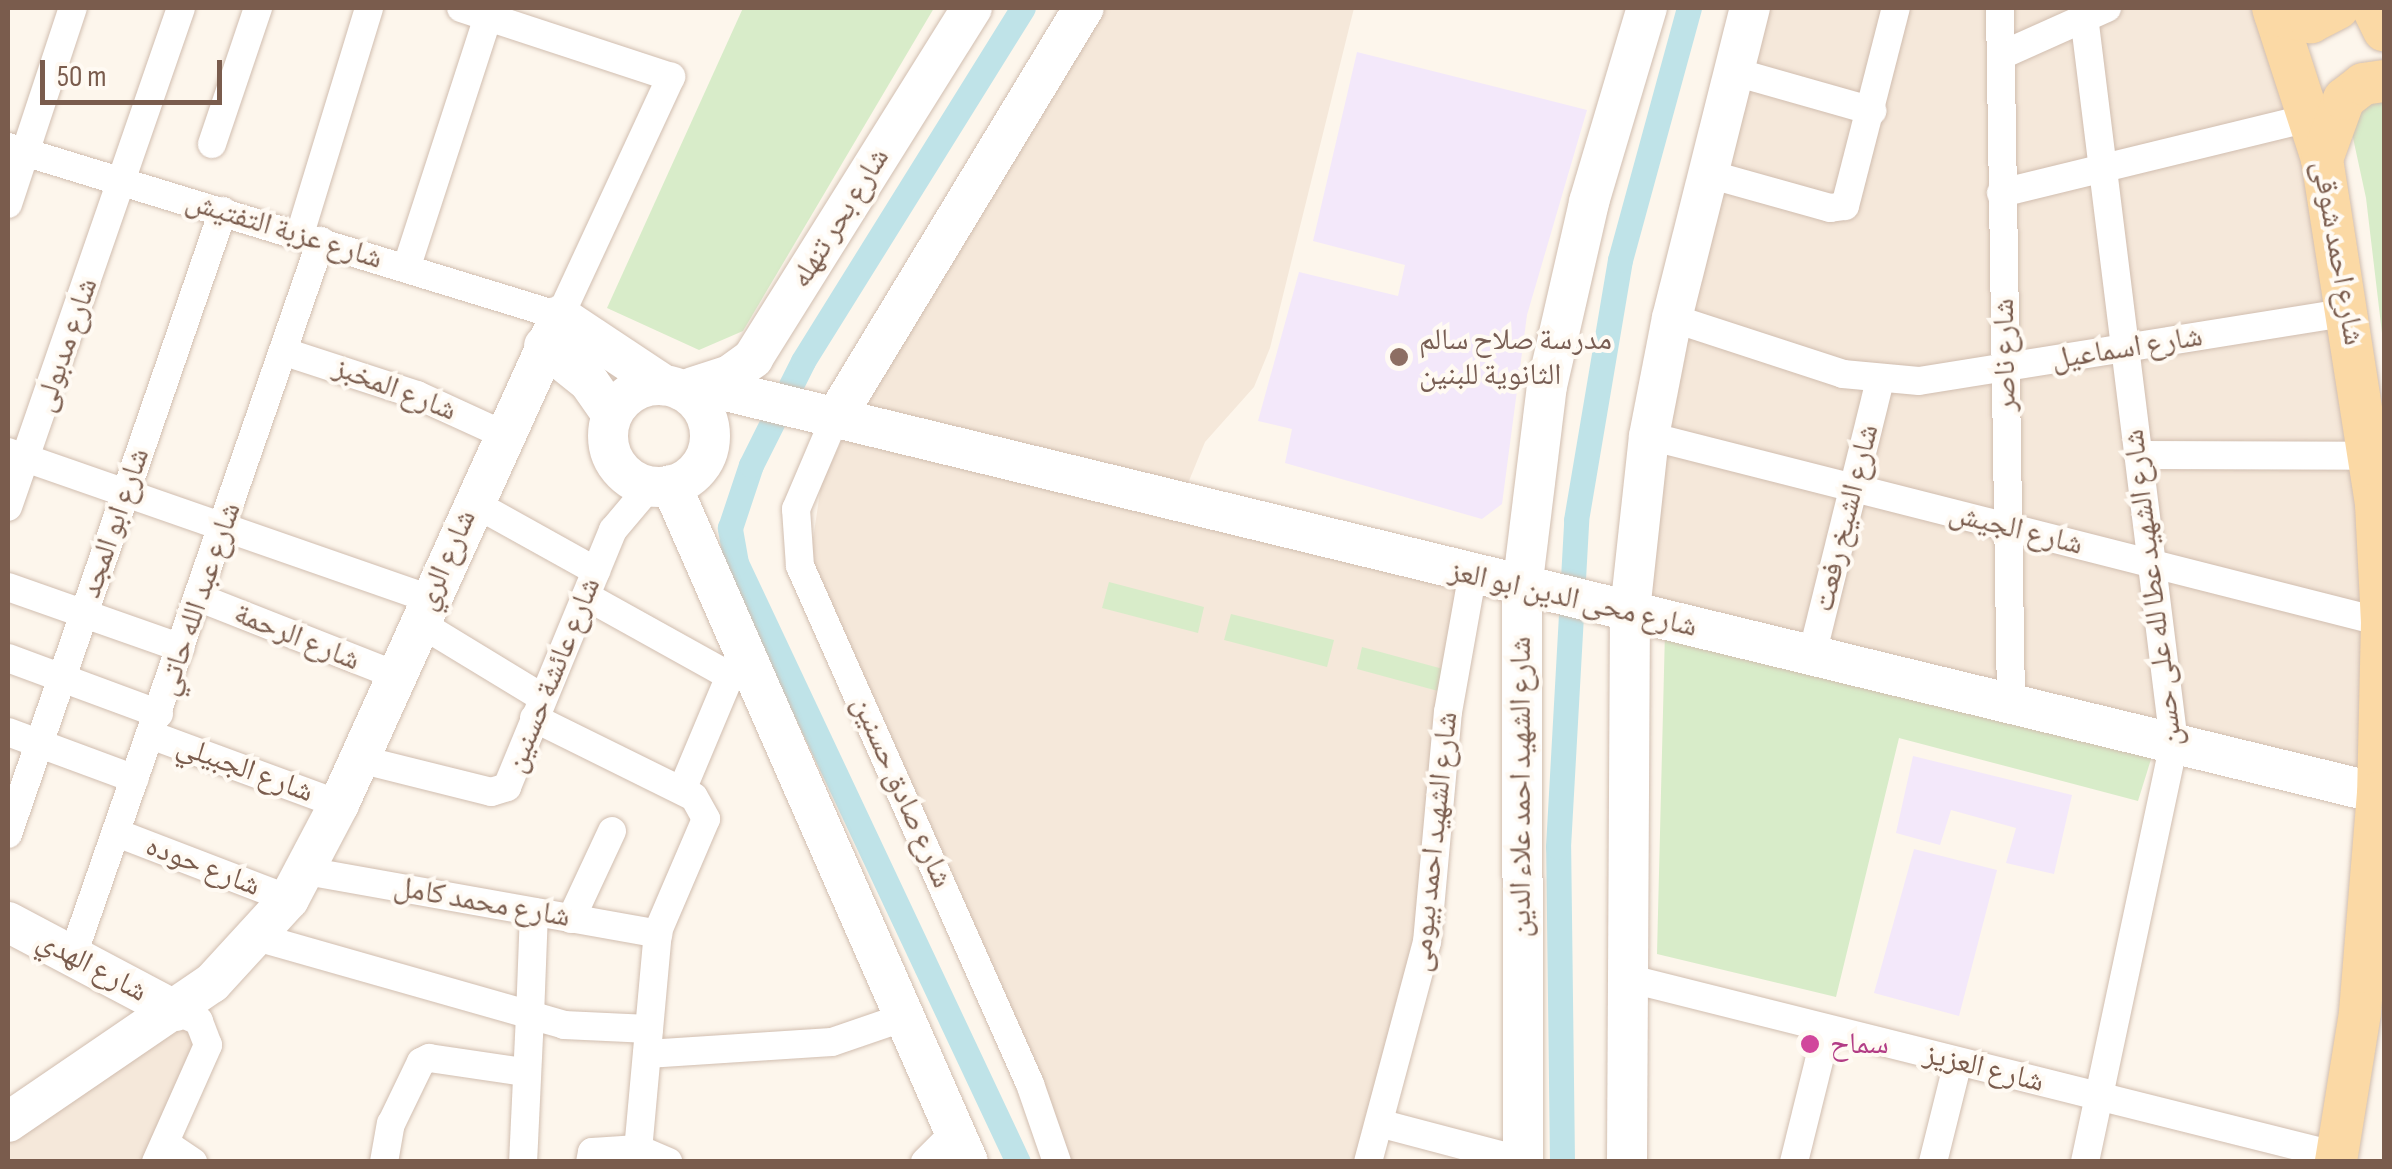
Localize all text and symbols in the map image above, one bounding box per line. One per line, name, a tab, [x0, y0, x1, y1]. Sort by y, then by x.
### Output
scale bar	[45, 40, 228, 102]
text: 50 m	[57, 59, 106, 95]
street label: شارع بحر تنهله	[783, 141, 897, 295]
street label: شارع احمد شوقى	[2304, 158, 2372, 348]
street label: شارع عزبة التفتيش	[181, 183, 387, 277]
street label: شارع مدبولى	[26, 273, 106, 417]
street label: شارع ناصر	[1986, 298, 2024, 412]
street label: شارع اسماعيل	[2049, 318, 2205, 378]
place label: مدرسة صلاح سالم الثانوية للبنين	[1419, 322, 1612, 392]
marker: مدرسة صلاح سالم الثانوية للبنين	[1388, 346, 1410, 368]
street label: شارع المخبز	[329, 349, 461, 429]
street label: شارع الشيخ رفعت	[1805, 421, 1887, 615]
street label: شارع الشهيد عطا لله على حسن	[2116, 427, 2190, 749]
street label: شارع ابو المجد	[73, 443, 157, 603]
street label: شارع الجيش	[1945, 495, 2087, 563]
street label: شارع عبد الله حاتي	[149, 498, 249, 700]
street label: شارع الري	[408, 504, 484, 616]
street label: شارع محى الدين ابو العز	[1445, 553, 1701, 645]
street label: شارع عائشة حسنين	[498, 572, 608, 778]
street label: شارع الرحمة	[229, 596, 365, 678]
street label: شارع الشهيد احمد علاء الدين	[1503, 637, 1539, 937]
street label: شارع صادق حسنين	[844, 691, 960, 893]
street label: شارع الشهيد احمد بيومى	[1402, 710, 1466, 974]
street label: شارع الجبيلي	[172, 728, 318, 810]
street label: شارع حوده	[141, 828, 265, 904]
street label: شارع محمد كامل	[391, 869, 573, 935]
street label: شارع الهدي	[31, 922, 153, 1010]
place label: سماح	[1830, 1026, 1889, 1062]
marker: سماح	[1799, 1033, 1821, 1055]
street label: شارع العزيز	[1920, 1036, 2048, 1100]

